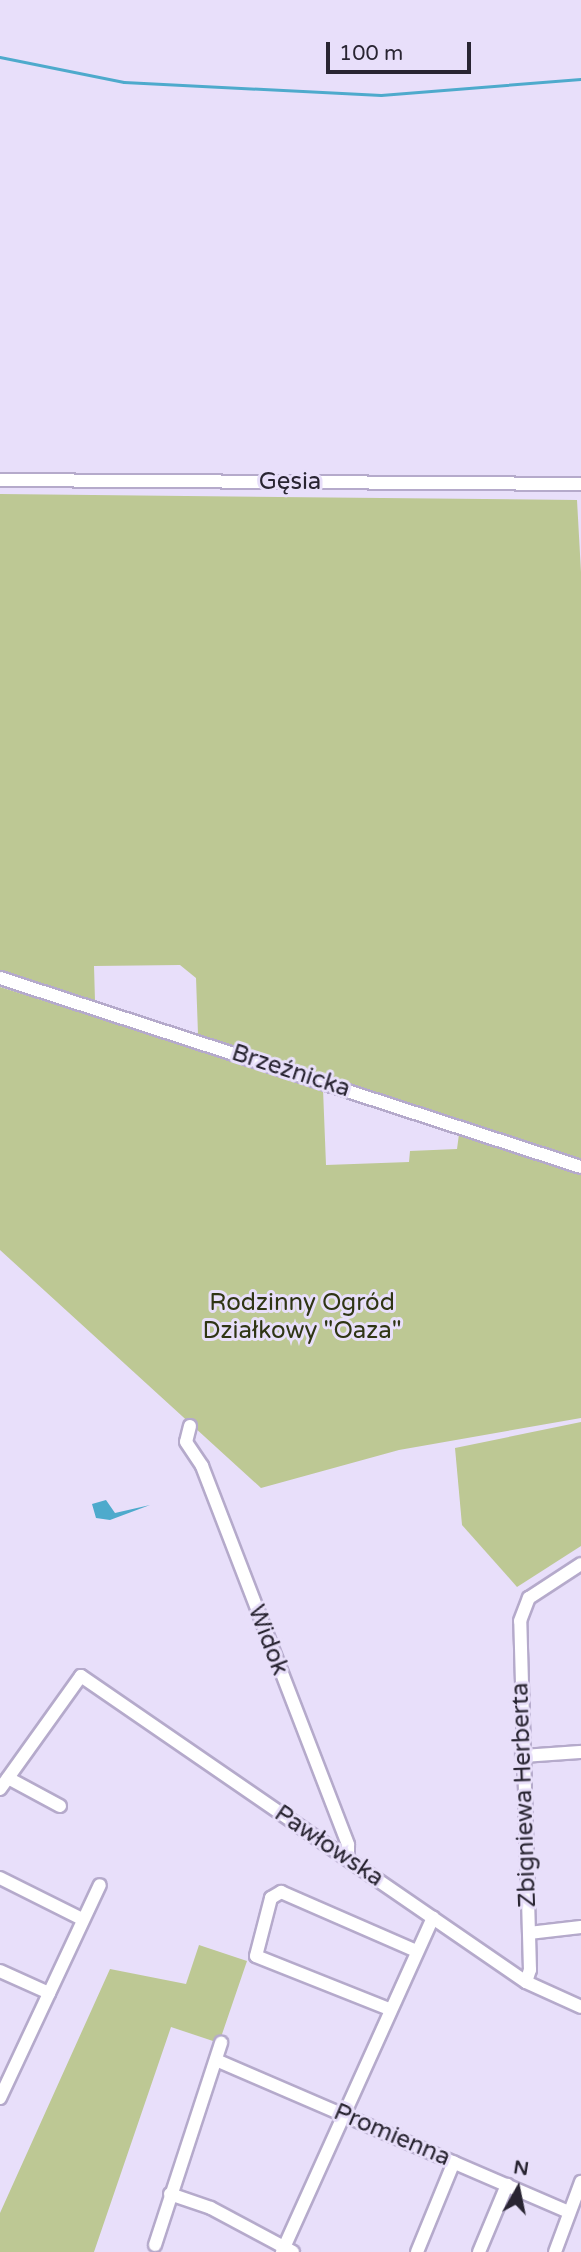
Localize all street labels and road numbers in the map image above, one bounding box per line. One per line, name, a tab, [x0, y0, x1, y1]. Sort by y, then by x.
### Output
street label: Gęsia	[259, 468, 321, 496]
street label: Brzeźnicka	[228, 1038, 354, 1104]
street label: Widok	[242, 1601, 294, 1679]
street label: Zbigniewa Herberta	[506, 1682, 542, 1908]
street label: Pawłowska	[269, 1799, 389, 1893]
street label: Promienna	[329, 2098, 455, 2172]

